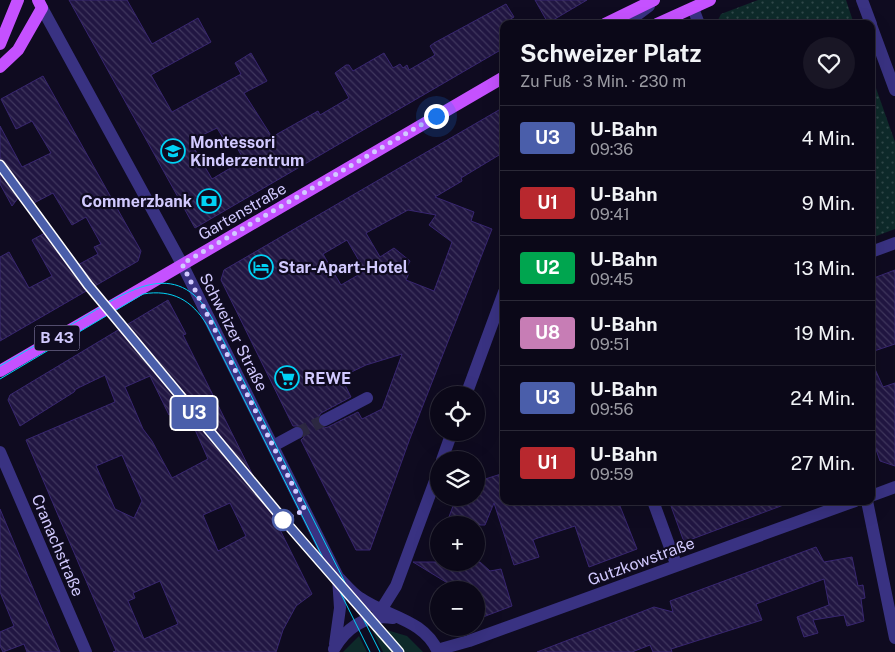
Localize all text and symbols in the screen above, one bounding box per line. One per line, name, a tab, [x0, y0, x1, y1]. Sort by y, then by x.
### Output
button: heart	[803, 37, 855, 89]
text: Schweizer Platz	[520, 39, 701, 67]
text: Zu Fuß · 3 Min. · 230 m	[520, 72, 686, 91]
your location	[424, 104, 449, 129]
text: U-Bahn	[590, 118, 658, 140]
text: U3	[535, 127, 560, 148]
text: 4 Min.	[802, 127, 855, 149]
place label: Montessori Kinderzentrum	[190, 133, 304, 170]
school or university icon: Montessori Kinderzentrum	[160, 138, 186, 164]
text: 09:36	[590, 140, 633, 159]
street label: Gartenstraße	[195, 179, 290, 244]
text: U-Bahn	[590, 183, 658, 205]
bank icon: Commerzbank	[196, 188, 222, 214]
place label: Commerzbank	[81, 192, 192, 211]
text: U1	[537, 192, 558, 213]
text: 9 Min.	[802, 192, 855, 214]
text: 09:41	[590, 205, 630, 224]
text: U-Bahn	[590, 248, 658, 270]
hotel icon: Star-Apart-Hotel	[248, 254, 274, 280]
text: U2	[535, 257, 560, 278]
text: 13 Min.	[794, 257, 855, 279]
place label: Star-Apart-Hotel	[278, 258, 408, 277]
street label: Schweizer Straße	[195, 270, 272, 395]
text: 09:45	[590, 270, 633, 289]
text: U-Bahn	[590, 313, 658, 335]
text: U8	[535, 322, 560, 343]
text: 19 Min.	[794, 322, 855, 344]
road number: B 43	[34, 326, 80, 350]
text: 09:51	[590, 335, 630, 354]
supermarket icon: REWE	[274, 365, 300, 391]
place label: REWE	[304, 369, 351, 388]
text: U-Bahn	[590, 378, 658, 400]
map controls	[430, 386, 485, 636]
button: locate	[430, 386, 485, 441]
text: U3	[535, 387, 560, 408]
text: 24 Min.	[790, 387, 855, 409]
line badge: U3	[172, 397, 216, 429]
text: 09:56	[590, 400, 634, 419]
text: U3	[181, 402, 207, 423]
text: U-Bahn	[590, 443, 658, 465]
button: layers	[430, 451, 485, 506]
text: U1	[537, 452, 558, 473]
text: 27 Min.	[791, 452, 855, 474]
text: 09:59	[590, 465, 634, 484]
street label: Cranachstraße	[27, 491, 88, 599]
unlabelled marker	[272, 509, 294, 531]
button: +	[430, 516, 485, 571]
street label: Gutzkowstraße	[585, 533, 697, 590]
button: −	[430, 581, 485, 636]

